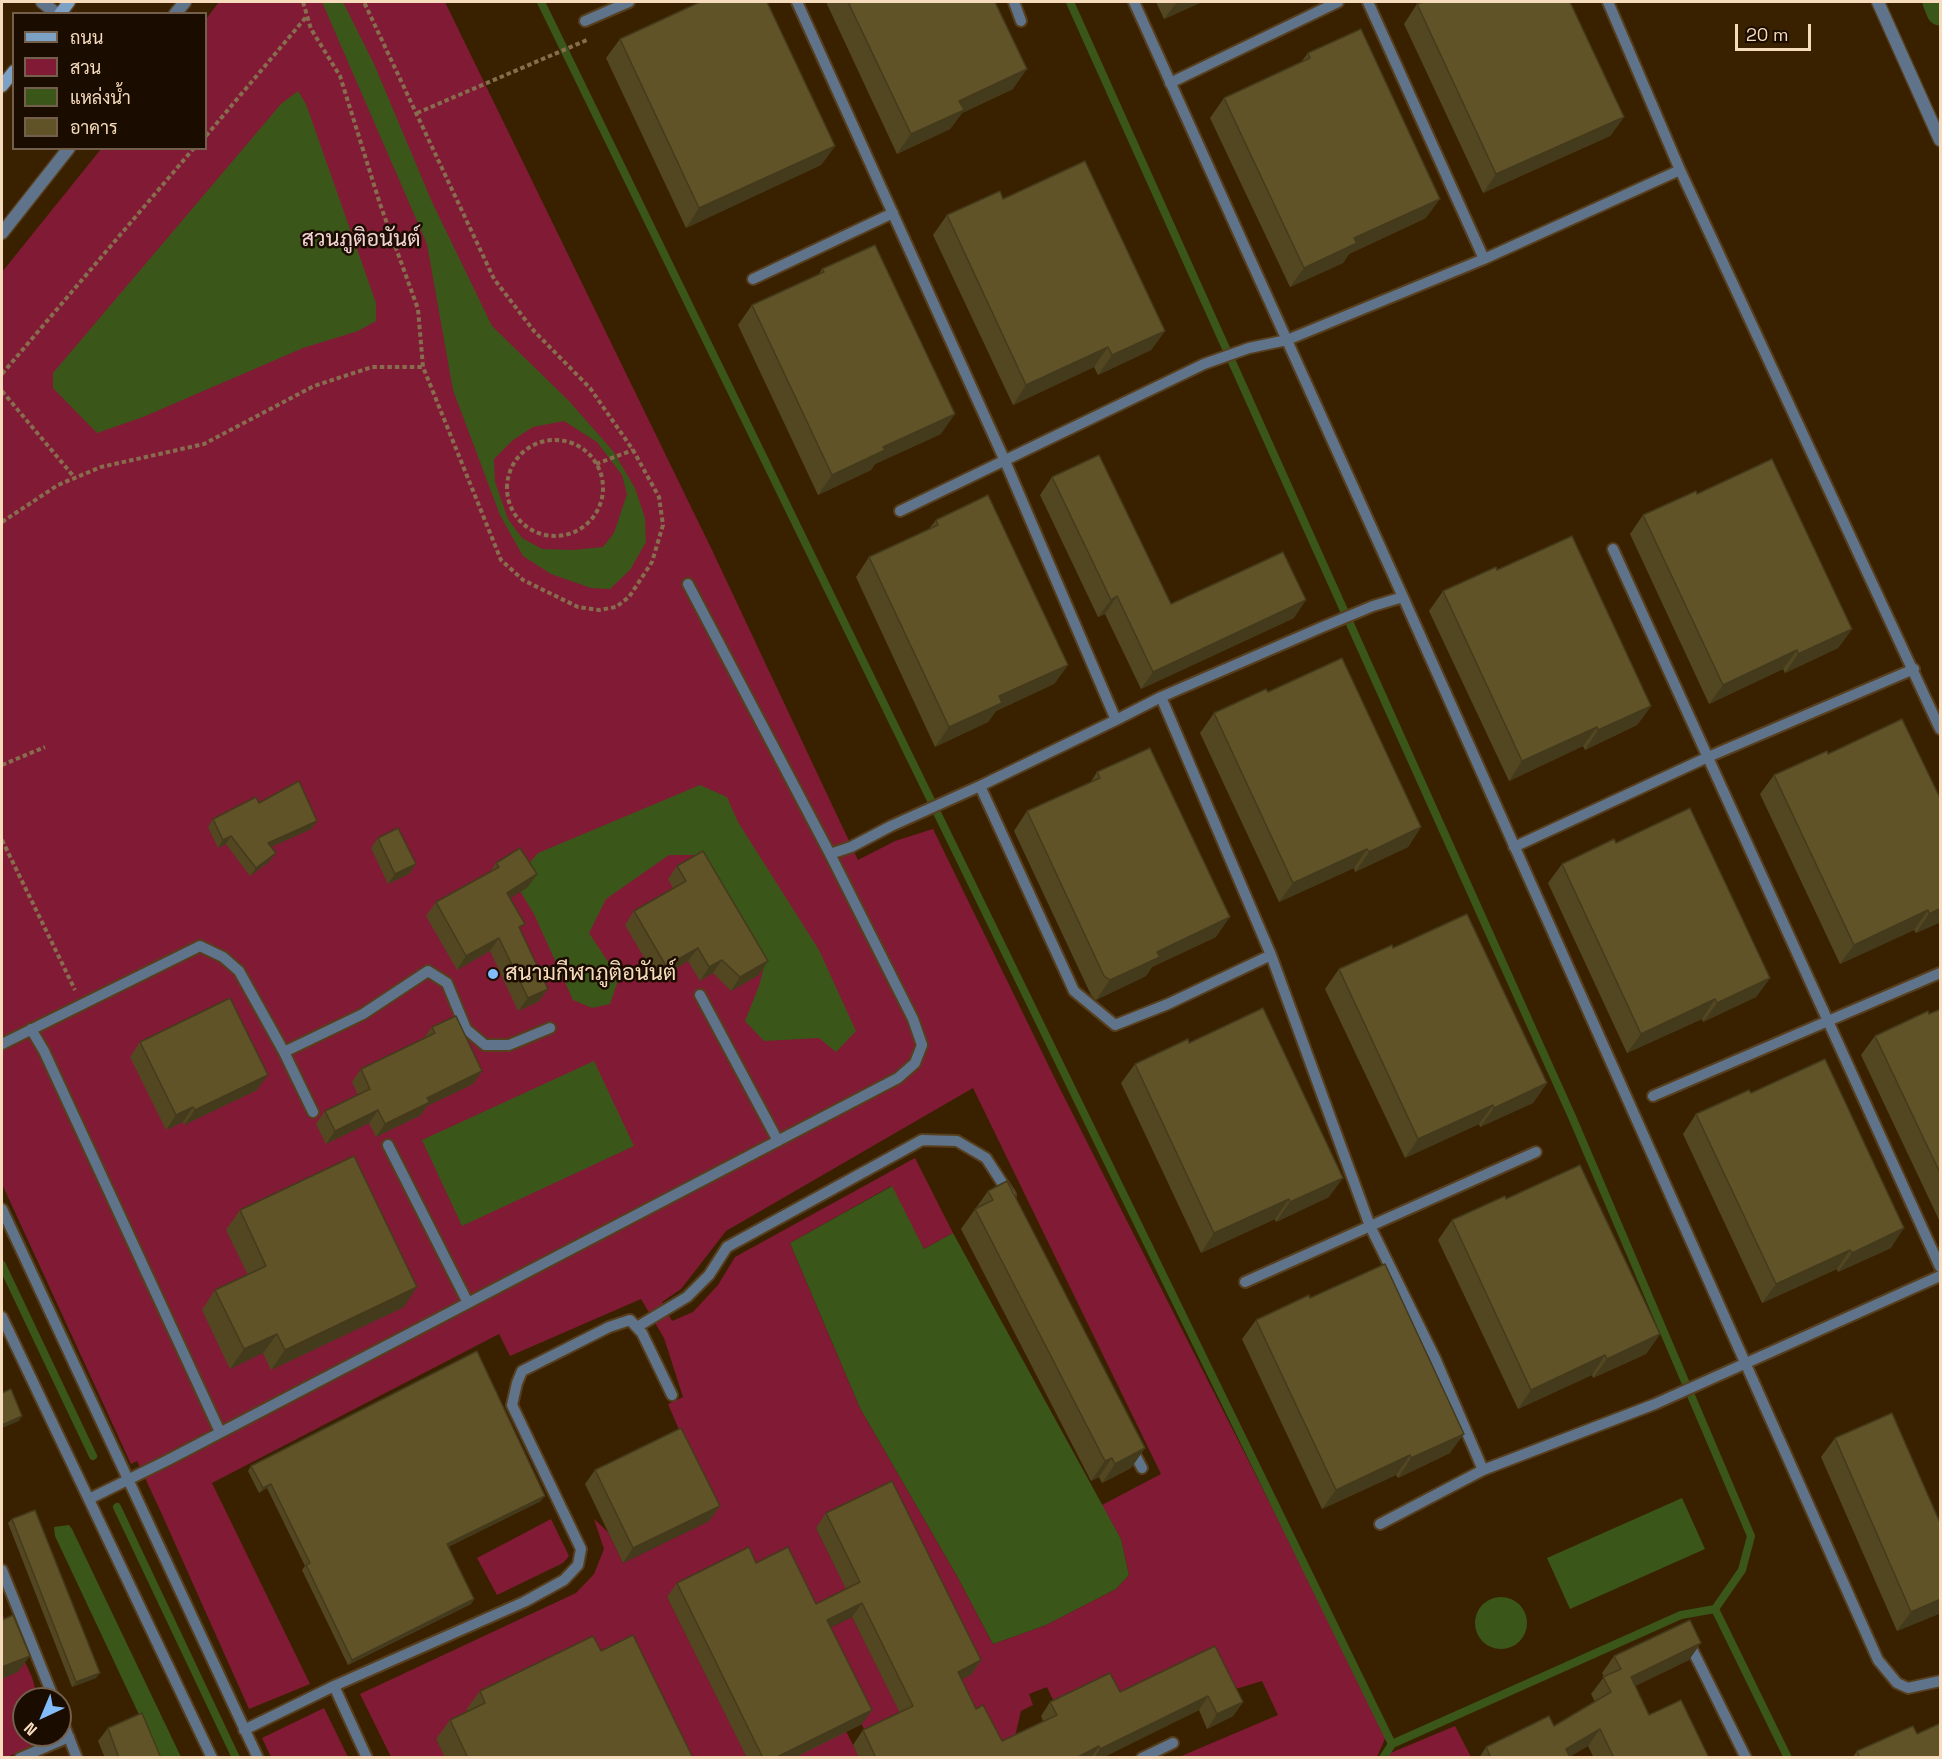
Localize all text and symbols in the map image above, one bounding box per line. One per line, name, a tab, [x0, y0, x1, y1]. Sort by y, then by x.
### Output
legend	[12, 12, 207, 150]
scale bar	[1738, 12, 1814, 50]
text: 20 m	[1746, 23, 1789, 46]
text: ถนน	[70, 26, 103, 49]
text: สวน	[70, 56, 101, 79]
text: แหล่งน้ำ	[70, 86, 131, 109]
text: อาคาร	[70, 116, 118, 139]
park label: สวนภูติอนันต์	[301, 227, 421, 253]
place label: สนามกีฬาภูติอนันต์	[505, 961, 676, 987]
marker: สนามกีฬาภูติอนันต์	[486, 967, 500, 981]
north arrow	[12, 1687, 72, 1747]
text: N	[19, 1718, 42, 1740]

